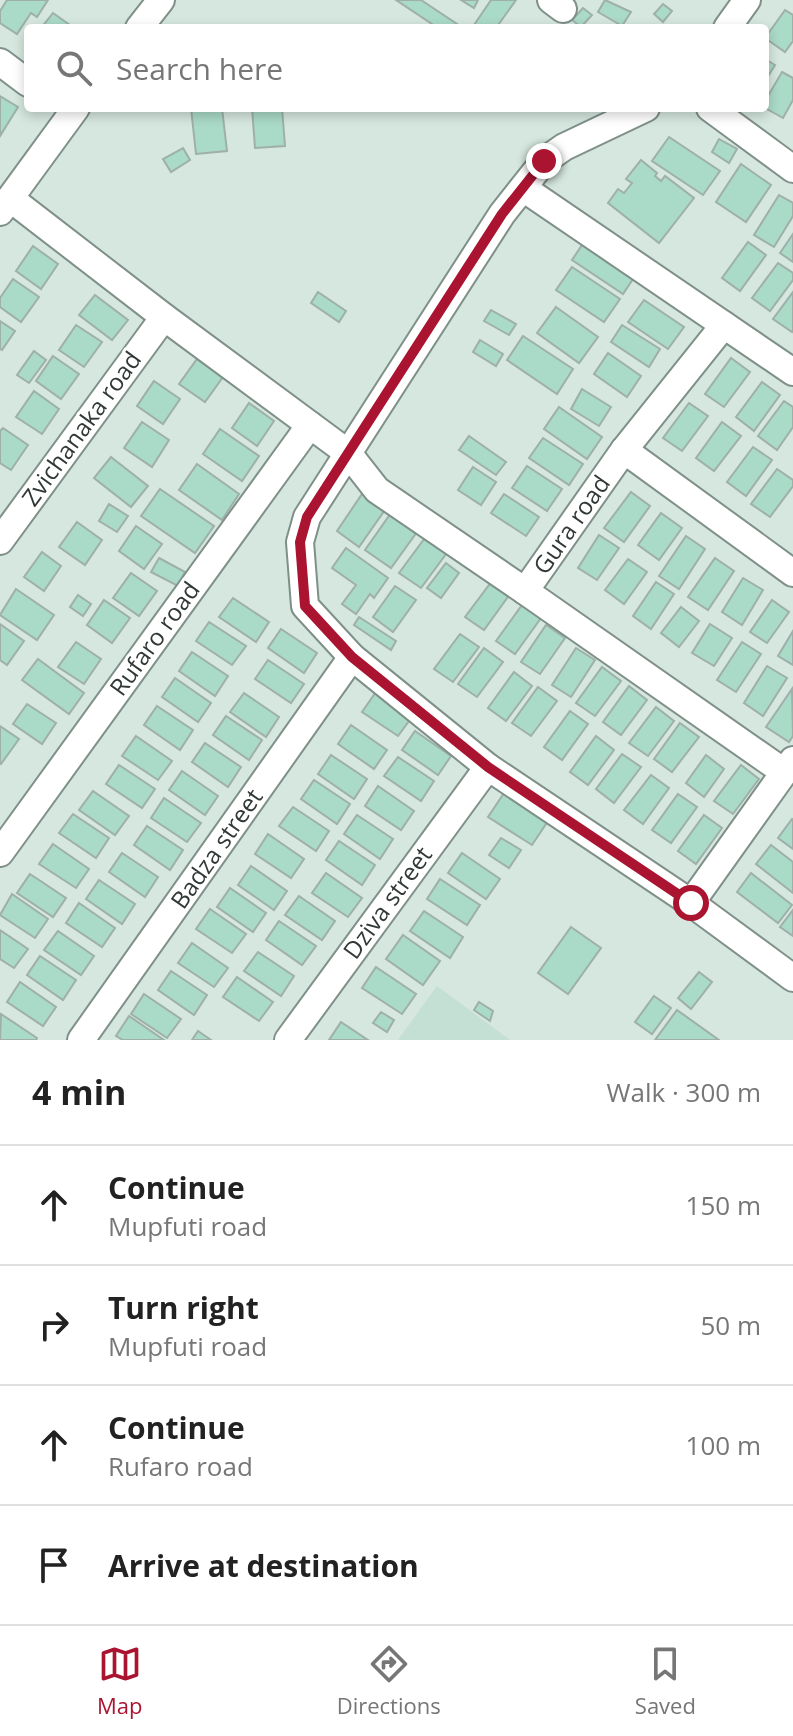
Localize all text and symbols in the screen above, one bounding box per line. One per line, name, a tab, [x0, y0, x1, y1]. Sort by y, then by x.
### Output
search box	[24, 24, 769, 112]
icon: search	[52, 46, 96, 90]
text: Search here	[116, 48, 283, 89]
route end	[526, 143, 562, 179]
street label: Zvichanaka road	[13, 344, 148, 512]
street label: Gura road	[525, 468, 617, 580]
street label: Rufaro road	[101, 574, 206, 702]
street label: Badza street	[162, 781, 269, 915]
street label: Dziva street	[335, 839, 439, 965]
route start	[673, 885, 709, 921]
text: 4 min	[32, 1069, 126, 1115]
text: Walk · 300 m	[607, 1074, 761, 1110]
text: Continue	[108, 1167, 245, 1208]
icon: ahead	[32, 1183, 76, 1227]
text: 150 m	[686, 1187, 761, 1223]
text: Mupfuti road	[108, 1208, 267, 1244]
text: Turn right	[108, 1287, 259, 1328]
icon: right	[32, 1303, 76, 1347]
text: 50 m	[700, 1307, 761, 1343]
text: Mupfuti road	[108, 1328, 267, 1364]
text: Continue	[108, 1407, 245, 1448]
icon: ahead	[32, 1423, 76, 1467]
text: 100 m	[686, 1427, 761, 1463]
text: Rufaro road	[108, 1448, 253, 1484]
icon: arrive	[32, 1543, 76, 1587]
text: Arrive at destination	[108, 1545, 419, 1586]
tab: Map	[97, 1642, 143, 1720]
tab: Directions	[337, 1642, 441, 1720]
tab: Saved	[635, 1642, 696, 1720]

